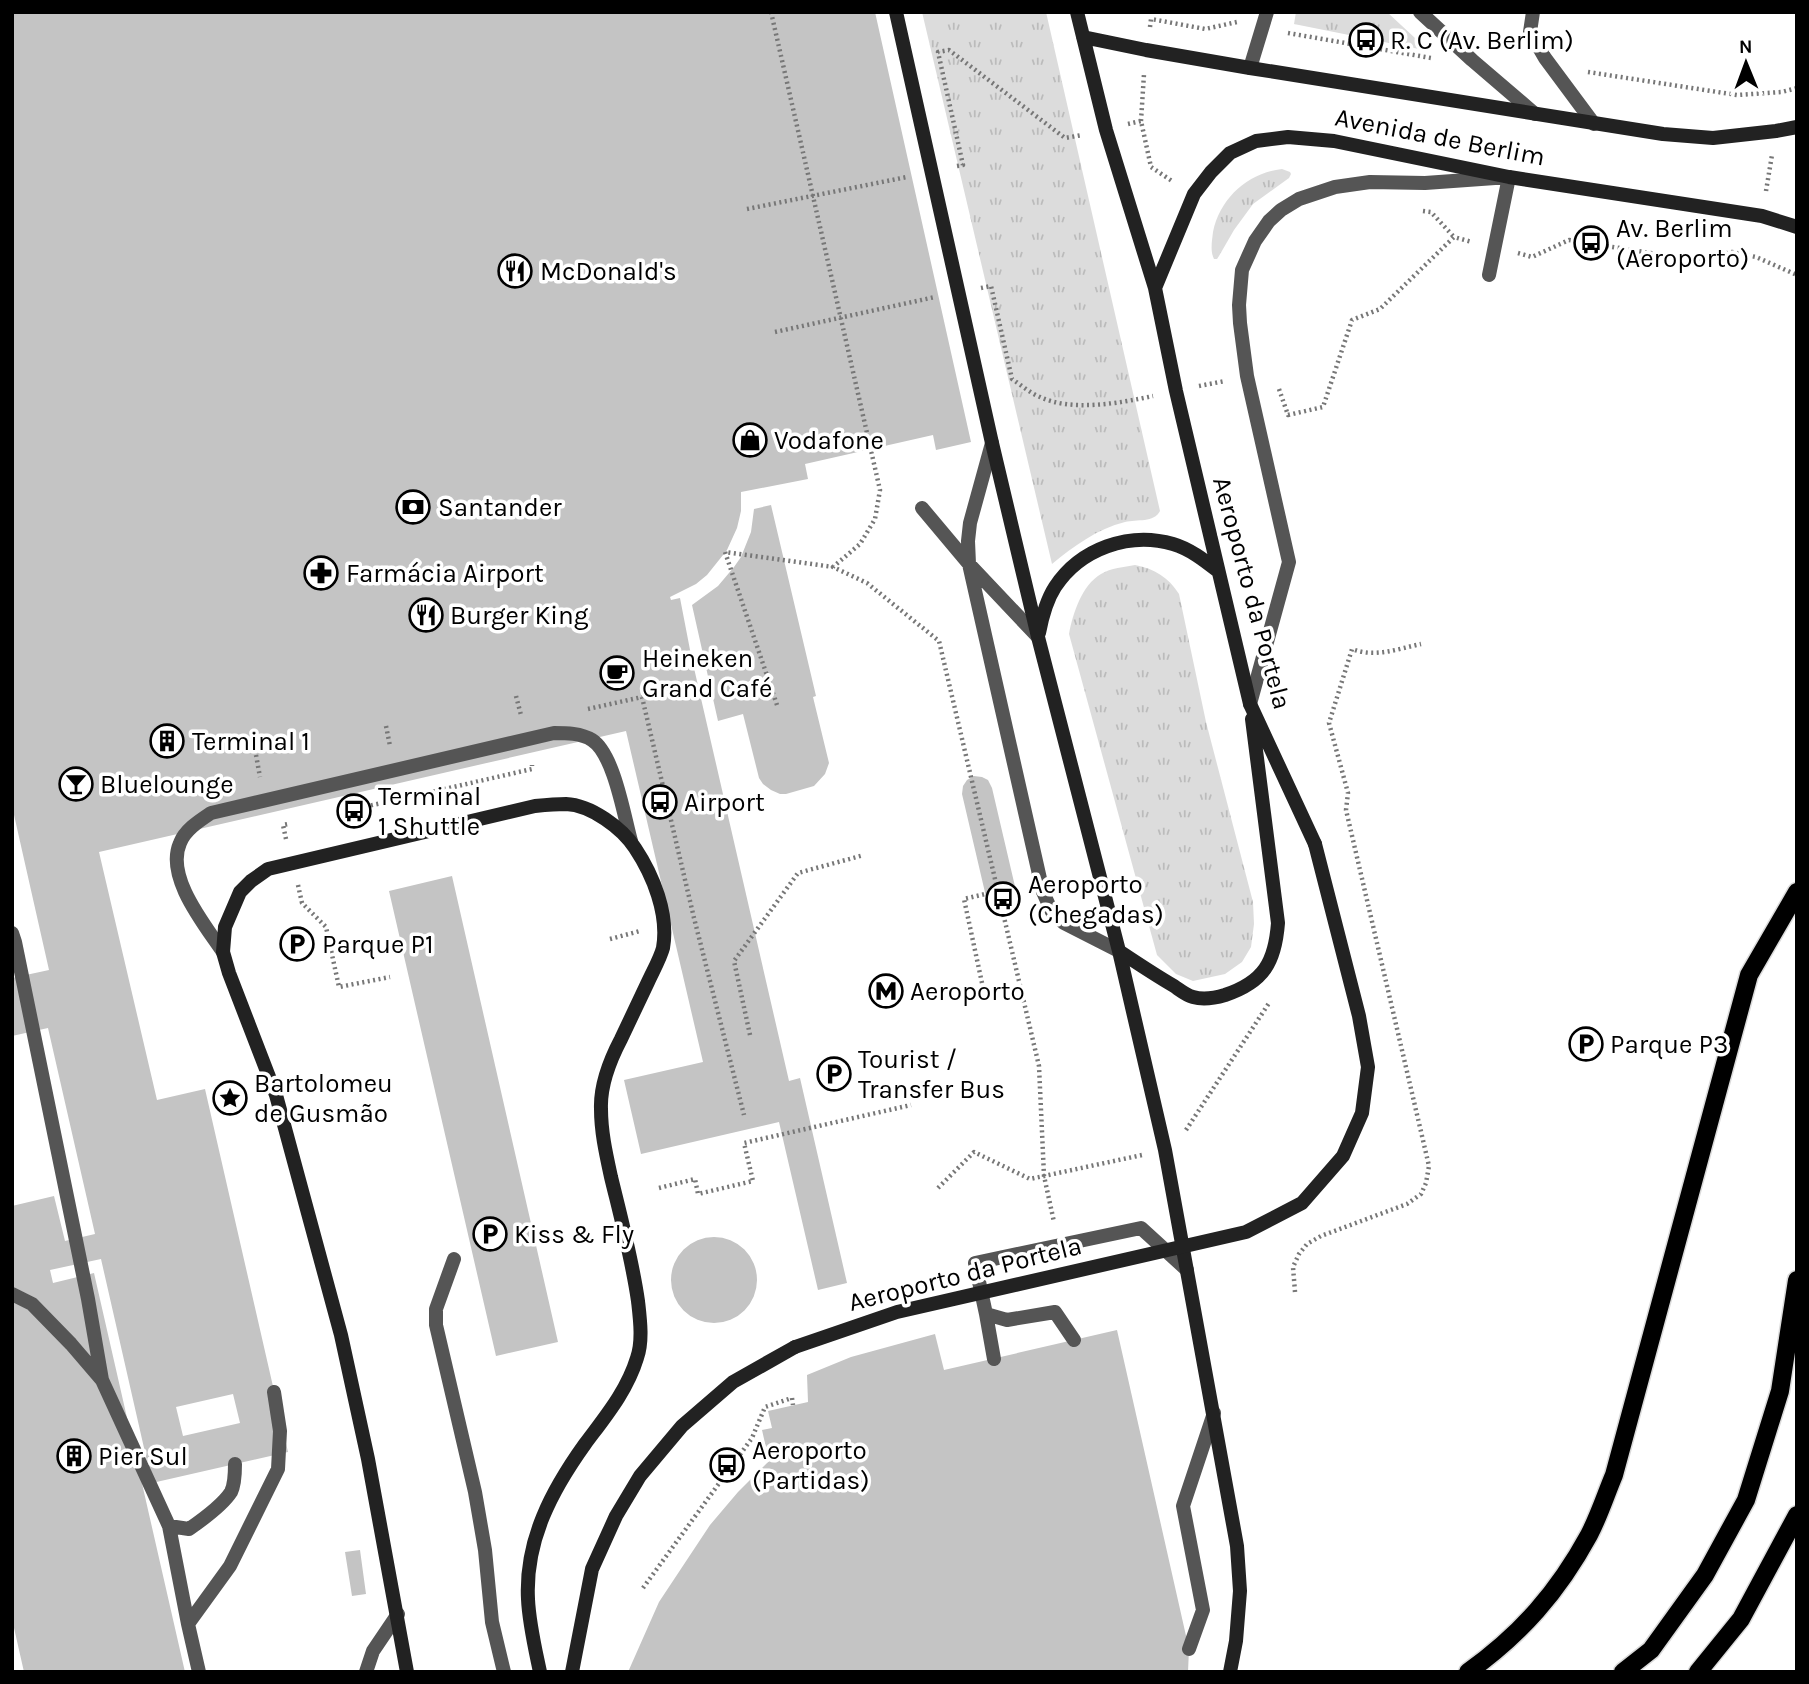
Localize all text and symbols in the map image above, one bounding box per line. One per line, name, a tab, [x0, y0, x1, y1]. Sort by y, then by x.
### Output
bus stop icon: R. C (Av. Berlim)	[1347, 21, 1385, 59]
place label: R. C (Av. Berlim)	[1390, 25, 1574, 56]
north arrow	[1711, 28, 1781, 98]
text: N	[1739, 36, 1753, 58]
street label: Avenida de Berlim	[1332, 101, 1548, 173]
place label: Av. Berlim (Aeroporto)	[1616, 213, 1749, 274]
bus stop icon: Av. Berlim (Aeroporto)	[1572, 224, 1610, 262]
restaurant icon: McDonald's	[496, 252, 534, 290]
place label: McDonald's	[540, 256, 677, 287]
shop icon: Vodafone	[731, 421, 769, 459]
place label: Vodafone	[774, 425, 884, 456]
street label: Aeroporto da Portela	[1206, 473, 1298, 713]
bank icon: Santander	[394, 488, 432, 526]
place label: Santander	[438, 492, 562, 523]
pharmacy icon: Farmácia Airport	[302, 554, 340, 592]
place label: Farmácia Airport	[346, 558, 544, 589]
restaurant icon: Burger King	[407, 596, 445, 634]
place label: Burger King	[450, 600, 589, 631]
place label: Heineken Grand Café	[642, 643, 772, 704]
cafe icon: Heineken Grand Café	[598, 654, 636, 692]
building icon: Terminal 1	[148, 722, 186, 760]
place label: Terminal 1	[192, 726, 310, 757]
bar icon: Bluelounge	[57, 765, 95, 803]
place label: Bluelounge	[100, 769, 233, 800]
place label: Terminal 1 Shuttle	[378, 781, 481, 842]
bus stop icon: Airport	[641, 783, 679, 821]
place label: Airport	[684, 787, 765, 818]
bus stop icon: Terminal 1 Shuttle	[335, 792, 373, 830]
place label: Aeroporto (Chegadas)	[1028, 869, 1164, 930]
bus stop icon: Aeroporto (Chegadas)	[984, 880, 1022, 918]
parking icon: Parque P1	[278, 925, 316, 963]
place label: Parque P1	[322, 929, 434, 960]
metro station icon: Aeroporto	[867, 972, 905, 1010]
place label: Aeroporto	[910, 976, 1025, 1007]
parking icon: Parque P3	[1567, 1025, 1605, 1063]
place label: Parque P3	[1610, 1029, 1728, 1060]
place label: Tourist / Transfer Bus	[858, 1044, 1005, 1105]
parking icon: Tourist / Transfer Bus	[815, 1055, 853, 1093]
place label: Bartolomeu de Gusmão	[254, 1068, 393, 1129]
place icon: Bartolomeu de Gusmão	[211, 1079, 249, 1117]
parking icon: Kiss & Fly	[471, 1215, 509, 1253]
place label: Kiss & Fly	[514, 1219, 634, 1250]
street label: Aeroporto da Portela	[845, 1230, 1085, 1318]
place label: Aeroporto (Partidas)	[752, 1435, 870, 1496]
building icon: Pier Sul	[55, 1437, 93, 1475]
place label: Pier Sul	[98, 1441, 188, 1472]
bus stop icon: Aeroporto (Partidas)	[708, 1446, 746, 1484]

